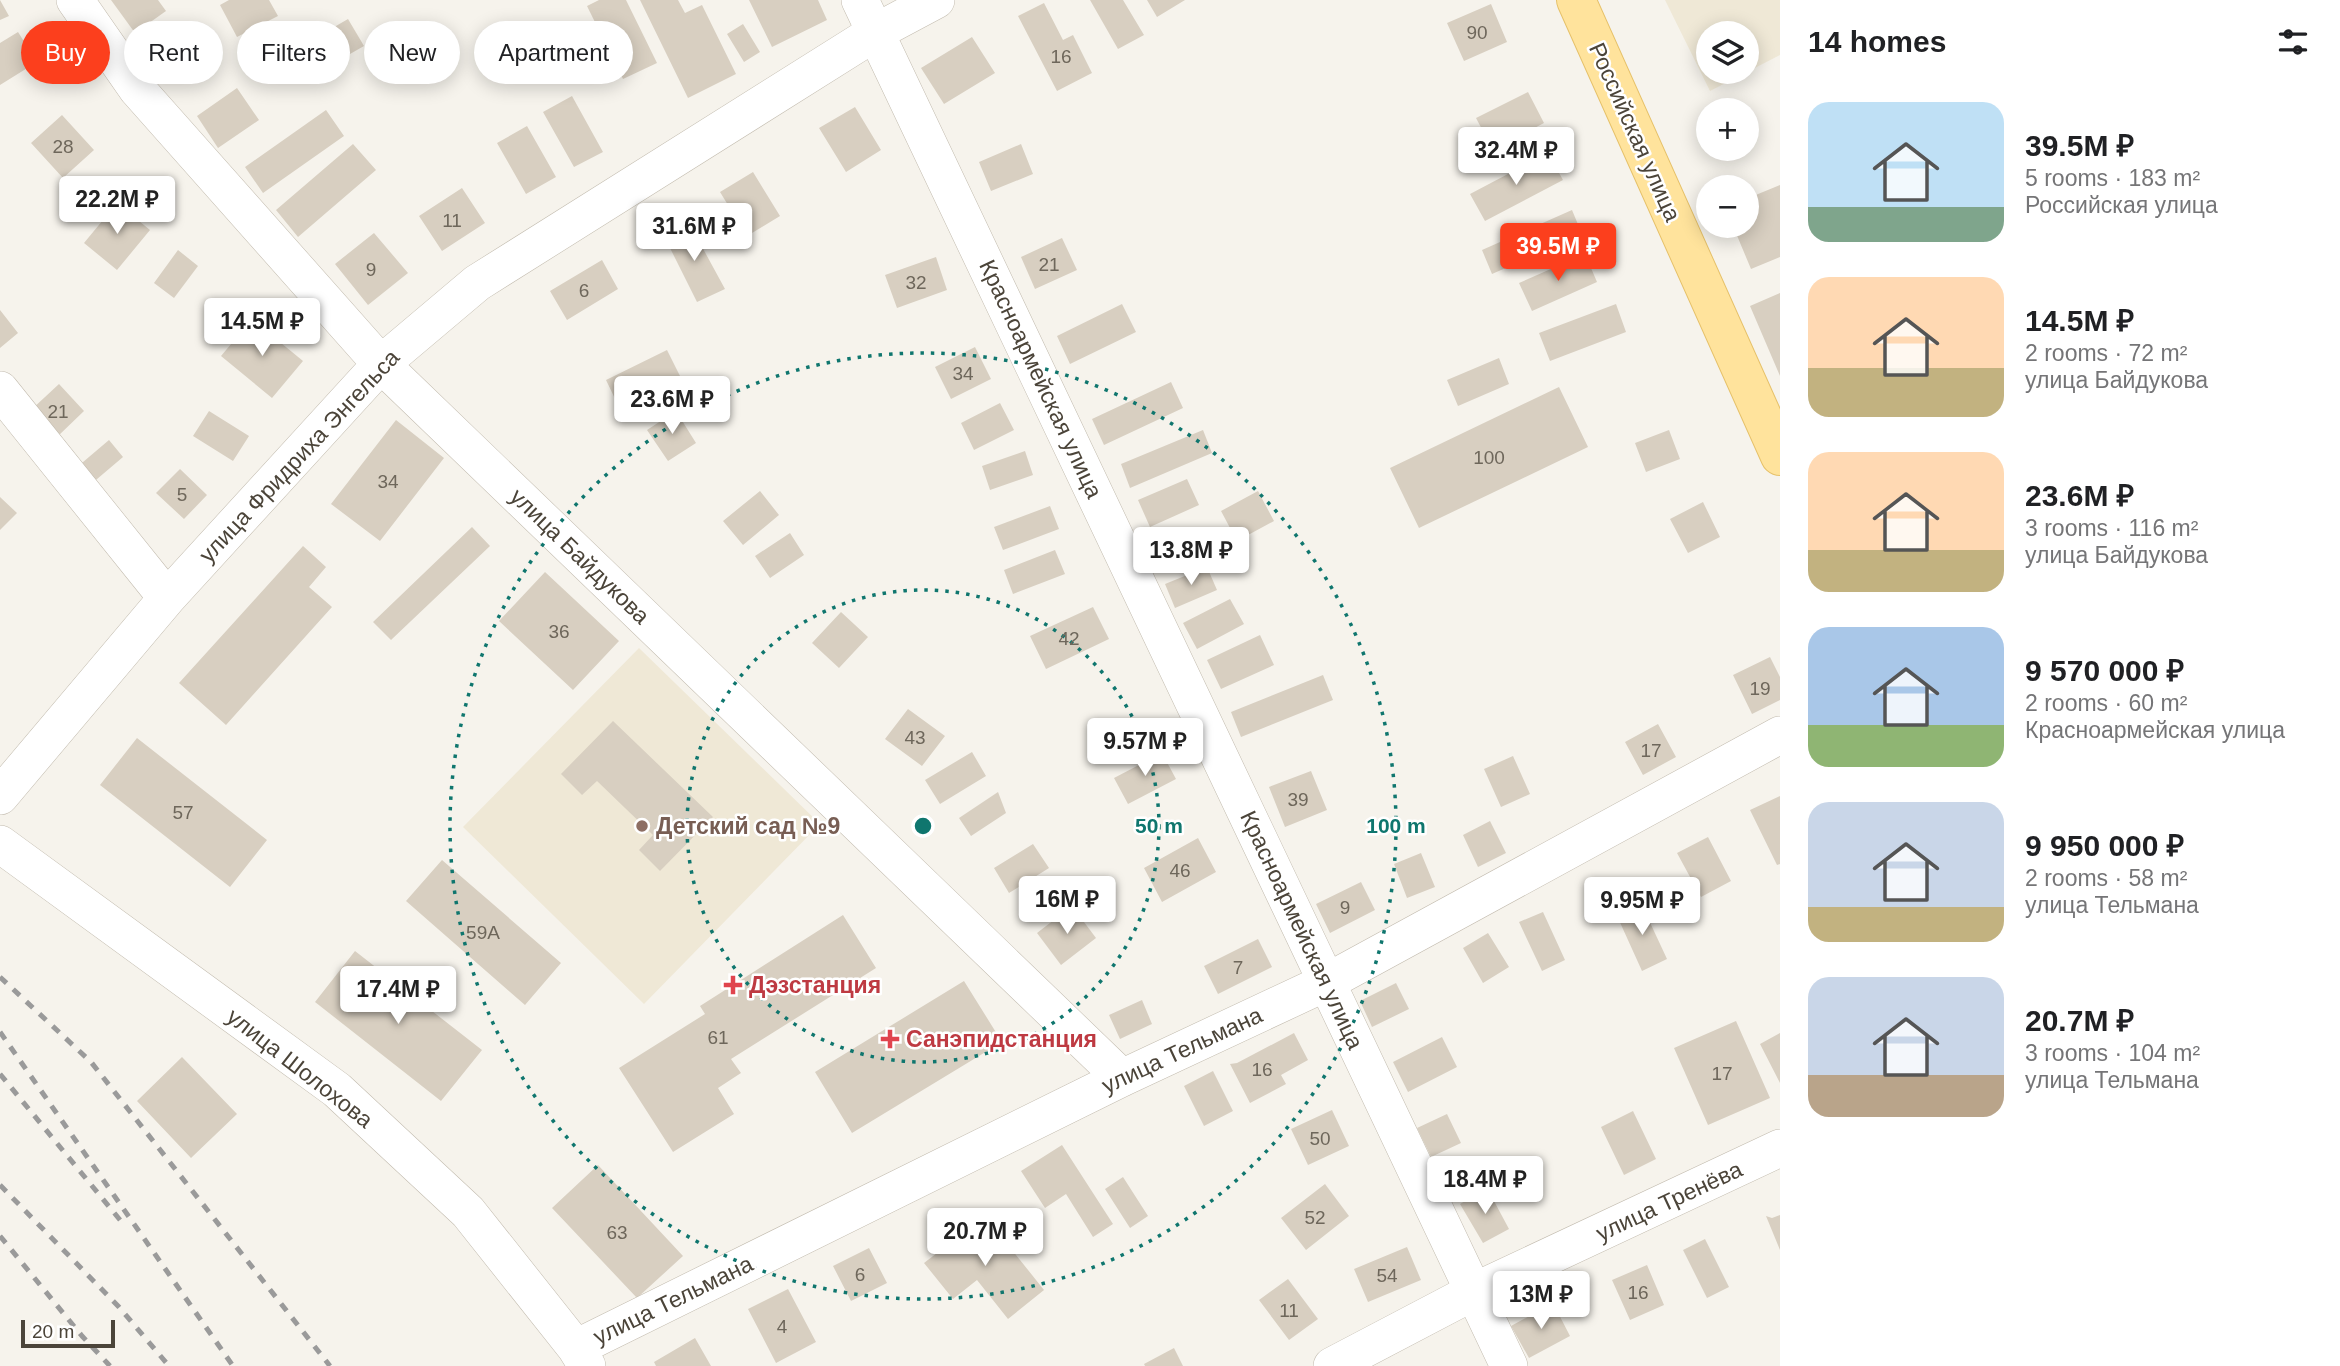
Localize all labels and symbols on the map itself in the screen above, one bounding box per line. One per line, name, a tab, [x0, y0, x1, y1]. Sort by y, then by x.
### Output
house number: 90	[1466, 22, 1488, 43]
street label: Российская улица	[1584, 39, 1686, 226]
house number: 16	[1050, 46, 1072, 67]
pin: 32.4M ₽	[1451, 128, 1581, 187]
house number: 28	[52, 136, 74, 157]
pin: 22.2M ₽	[52, 176, 182, 236]
pin: 31.6M ₽	[629, 204, 759, 263]
house number: 11	[442, 210, 462, 231]
pin: 39.5M ₽	[1493, 224, 1623, 283]
house number: 21	[1038, 254, 1060, 275]
street label: Красноармейская улица	[974, 256, 1108, 502]
house number: 9	[366, 259, 376, 280]
house number: 32	[905, 272, 927, 293]
house number: 6	[579, 280, 589, 301]
pin: 14.5M ₽	[197, 298, 327, 358]
street label: улица Фридриха Энгельса	[194, 344, 404, 568]
house number: 34	[952, 363, 974, 384]
pin: 23.6M ₽	[607, 376, 737, 436]
house number: 21	[47, 401, 69, 422]
house number: 100	[1473, 447, 1505, 468]
house number: 34	[377, 471, 399, 492]
street label: улица Байдукова	[505, 483, 655, 629]
house number: 5	[177, 484, 187, 505]
pin: 13.8M ₽	[1126, 528, 1256, 587]
house number: 36	[548, 621, 570, 642]
house number: 42	[1058, 628, 1080, 649]
house number: 19	[1749, 678, 1771, 699]
pin: 9.57M ₽	[1080, 718, 1210, 778]
house number: 43	[904, 727, 926, 748]
house number: 17	[1640, 740, 1662, 761]
house number: 39	[1287, 789, 1309, 810]
house number: 57	[172, 802, 194, 823]
street label: Красноармейская улица	[1235, 807, 1369, 1053]
place label: Детский сад №9	[656, 813, 840, 839]
centre of rings	[911, 814, 935, 838]
text: 50 m	[1135, 814, 1183, 837]
text: 100 m	[1366, 814, 1426, 837]
marker: Детский сад №9	[634, 818, 650, 834]
house number: 46	[1169, 860, 1191, 881]
pin: 16M ₽	[1018, 876, 1116, 936]
pin: 9.95M ₽	[1577, 878, 1707, 937]
house number: 9	[1340, 897, 1350, 918]
house number: 59А	[466, 922, 500, 943]
house number: 7	[1233, 957, 1243, 978]
pin: 17.4M ₽	[333, 967, 463, 1026]
place label: Дэзстанция	[749, 972, 881, 998]
marker: Дэзстанция	[723, 975, 743, 995]
street label: улица Тельмана	[1098, 1001, 1266, 1099]
street label: улица Шолохова	[222, 1003, 378, 1133]
place label: Санэпидстанция	[906, 1026, 1097, 1052]
house number: 61	[707, 1027, 729, 1048]
marker: Санэпидстанция	[880, 1029, 900, 1049]
house number: 16	[1251, 1059, 1273, 1080]
house number: 17	[1711, 1063, 1733, 1084]
house number: 50	[1309, 1128, 1331, 1149]
pin: 18.4M ₽	[1420, 1156, 1550, 1216]
street label: улица Тренёва	[1592, 1156, 1746, 1246]
house number: 52	[1304, 1207, 1326, 1228]
pin: 20.7M ₽	[920, 1208, 1050, 1268]
house number: 63	[606, 1222, 628, 1243]
street label: улица Тельмана	[589, 1250, 757, 1350]
house number: 6	[855, 1264, 865, 1285]
house number: 54	[1376, 1265, 1398, 1286]
pin: 13M ₽	[1492, 1272, 1590, 1331]
house number: 16	[1627, 1282, 1649, 1303]
house number: 11	[1279, 1300, 1299, 1321]
house number: 4	[777, 1316, 788, 1337]
scale bar	[21, 1317, 116, 1349]

